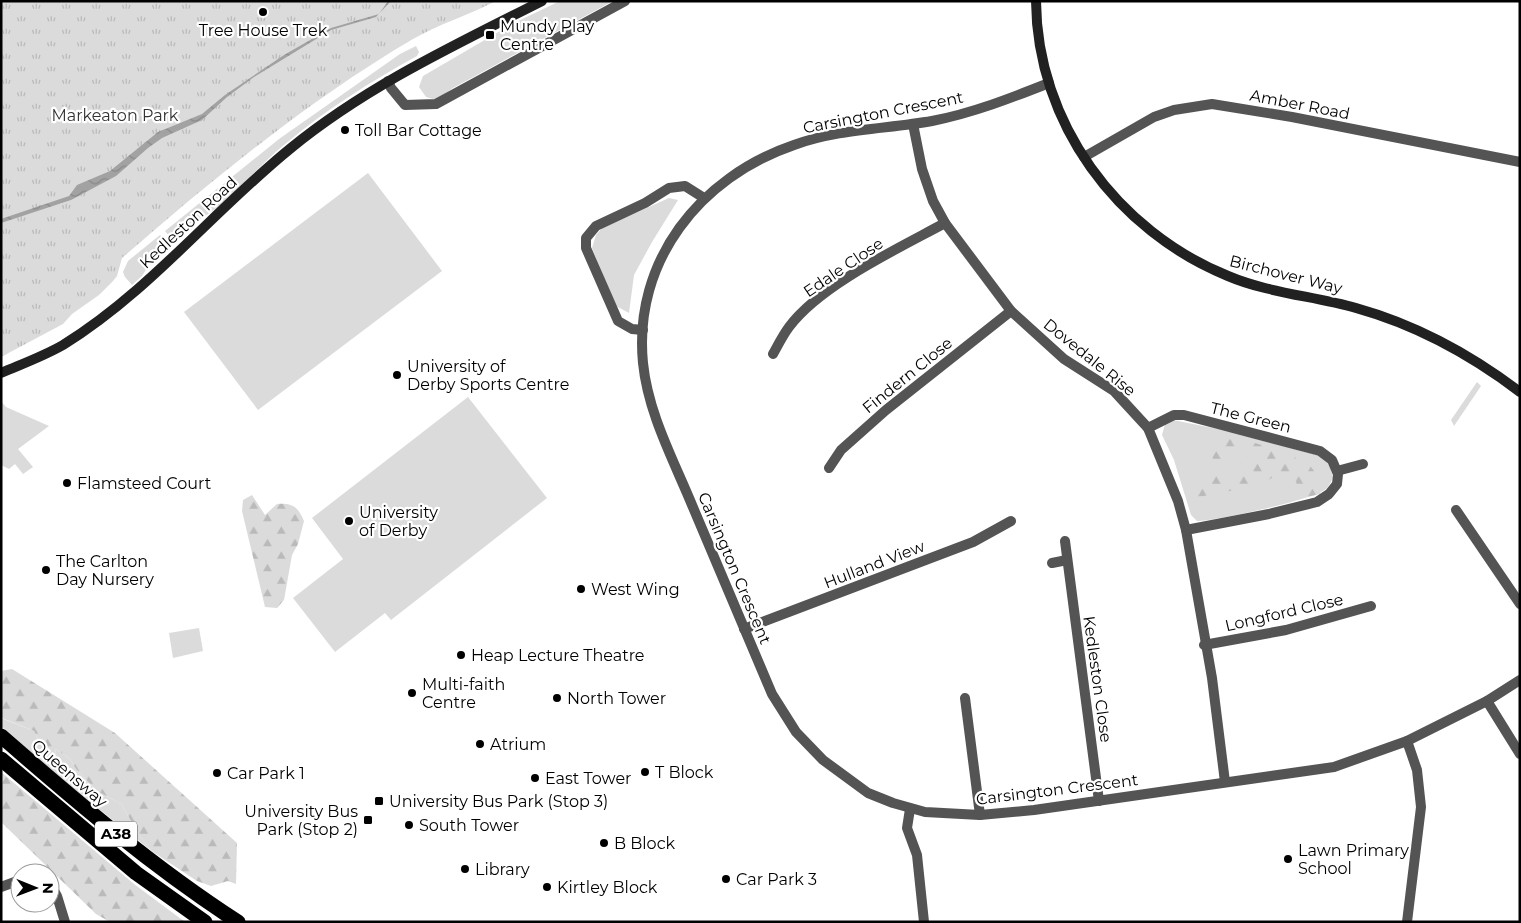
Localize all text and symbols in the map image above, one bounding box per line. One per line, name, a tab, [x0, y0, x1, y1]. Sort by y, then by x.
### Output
marker: Tree House Trek	[257, 6, 269, 18]
place label: Mundy Play Centre	[500, 17, 594, 54]
place label: Tree House Trek	[199, 21, 328, 40]
marker: Mundy Play Centre	[484, 29, 496, 41]
street label: Amber Road	[1248, 85, 1351, 123]
street label: Carsington Crescent	[801, 88, 965, 137]
park label: Markeaton Park	[52, 106, 179, 125]
place label: Toll Bar Cottage	[355, 121, 482, 140]
marker: Toll Bar Cottage	[339, 124, 351, 136]
street label: Kedleston Road	[136, 172, 241, 272]
street label: Edale Close	[800, 234, 887, 301]
street label: Birchover Way	[1228, 251, 1345, 298]
street label: Dovedale Rise	[1040, 314, 1140, 400]
street label: Findern Close	[859, 333, 956, 417]
place label: University of Derby Sports Centre	[407, 357, 569, 394]
marker: University of Derby Sports Centre	[391, 369, 403, 381]
street label: The Green	[1209, 398, 1293, 437]
place label: Flamsteed Court	[77, 474, 212, 493]
marker: Flamsteed Court	[61, 477, 73, 489]
street label: Carsington Crescent	[694, 489, 775, 647]
place label: University of Derby	[359, 503, 438, 540]
marker: University of Derby	[343, 515, 355, 527]
street label: Hulland View	[821, 537, 927, 592]
place label: The Carlton Day Nursery	[56, 552, 154, 589]
marker: The Carlton Day Nursery	[40, 564, 52, 576]
place label: West Wing	[591, 580, 680, 599]
marker: West Wing	[575, 583, 587, 595]
street label: Longford Close	[1223, 590, 1345, 635]
street label: Kedleston Close	[1079, 615, 1116, 744]
place label: Heap Lecture Theatre	[471, 646, 645, 665]
marker: Heap Lecture Theatre	[455, 649, 467, 661]
place label: Multi-faith Centre	[422, 675, 505, 712]
marker: Multi-faith Centre	[406, 687, 418, 699]
place label: North Tower	[567, 689, 666, 708]
marker: North Tower	[551, 692, 563, 704]
place label: Atrium	[490, 735, 546, 754]
street label: Queensway	[28, 736, 111, 811]
marker: Atrium	[474, 738, 486, 750]
place label: T Block	[655, 763, 714, 782]
place label: Car Park 1	[227, 764, 305, 783]
marker: T Block	[639, 766, 651, 778]
marker: Car Park 1	[211, 767, 223, 779]
place label: East Tower	[545, 769, 632, 788]
street label: Carsington Crescent	[975, 770, 1140, 809]
marker: East Tower	[529, 772, 541, 784]
place label: University Bus Park (Stop 3)	[389, 792, 608, 811]
marker: University Bus Park (Stop 3)	[373, 795, 385, 807]
place label: University Bus Park (Stop 2)	[244, 802, 358, 839]
marker: University Bus Park (Stop 2)	[362, 814, 374, 826]
place label: South Tower	[419, 816, 519, 835]
marker: South Tower	[403, 819, 415, 831]
road number: A38	[95, 822, 137, 846]
place label: B Block	[614, 834, 676, 853]
marker: B Block	[598, 837, 610, 849]
place label: Lawn Primary School	[1298, 841, 1409, 878]
marker: Lawn Primary School	[1282, 853, 1294, 865]
place label: Library	[475, 860, 530, 879]
north arrow	[10, 863, 60, 913]
marker: Library	[459, 863, 471, 875]
place label: Car Park 3	[736, 870, 817, 889]
marker: Car Park 3	[720, 873, 732, 885]
place label: Kirtley Block	[557, 878, 658, 897]
marker: Kirtley Block	[541, 881, 553, 893]
text: N	[39, 882, 57, 894]

